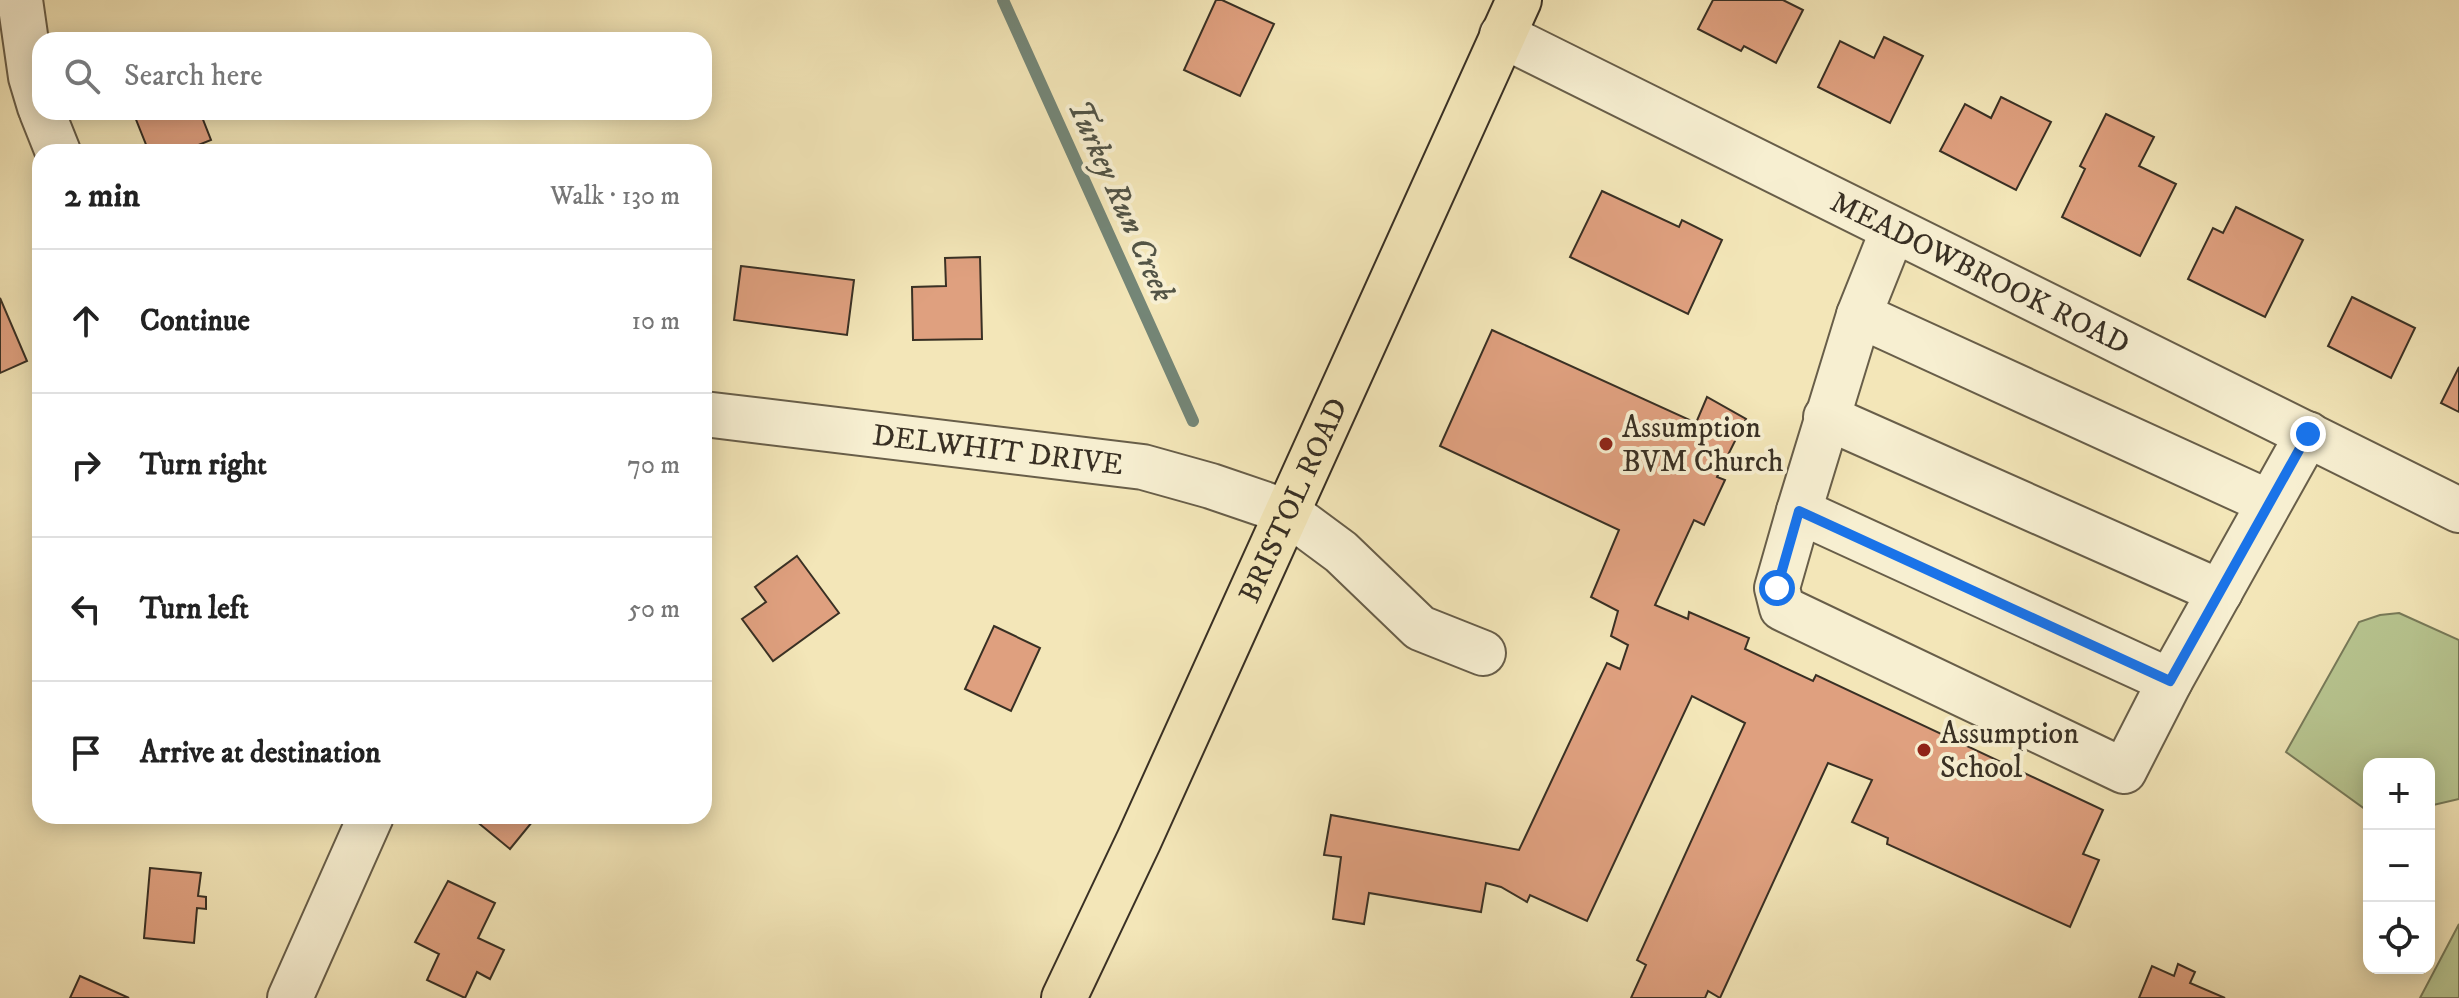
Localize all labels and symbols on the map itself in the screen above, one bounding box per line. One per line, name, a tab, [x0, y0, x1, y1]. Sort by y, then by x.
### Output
water label: Turkey Run Creek	[1058, 93, 1183, 309]
street label: MEADOWBROOK ROAD	[1824, 184, 2135, 363]
street label: BRISTOL ROAD	[1232, 392, 1357, 609]
place label: Assumption BVM Church	[1622, 410, 1784, 481]
route end	[2290, 416, 2326, 452]
street label: DELWHIT DRIVE	[870, 417, 1125, 484]
marker: Assumption BVM Church	[1597, 435, 1615, 453]
route start	[1759, 570, 1795, 606]
place label: Assumption School	[1940, 716, 2079, 787]
marker: Assumption School	[1915, 741, 1933, 759]

